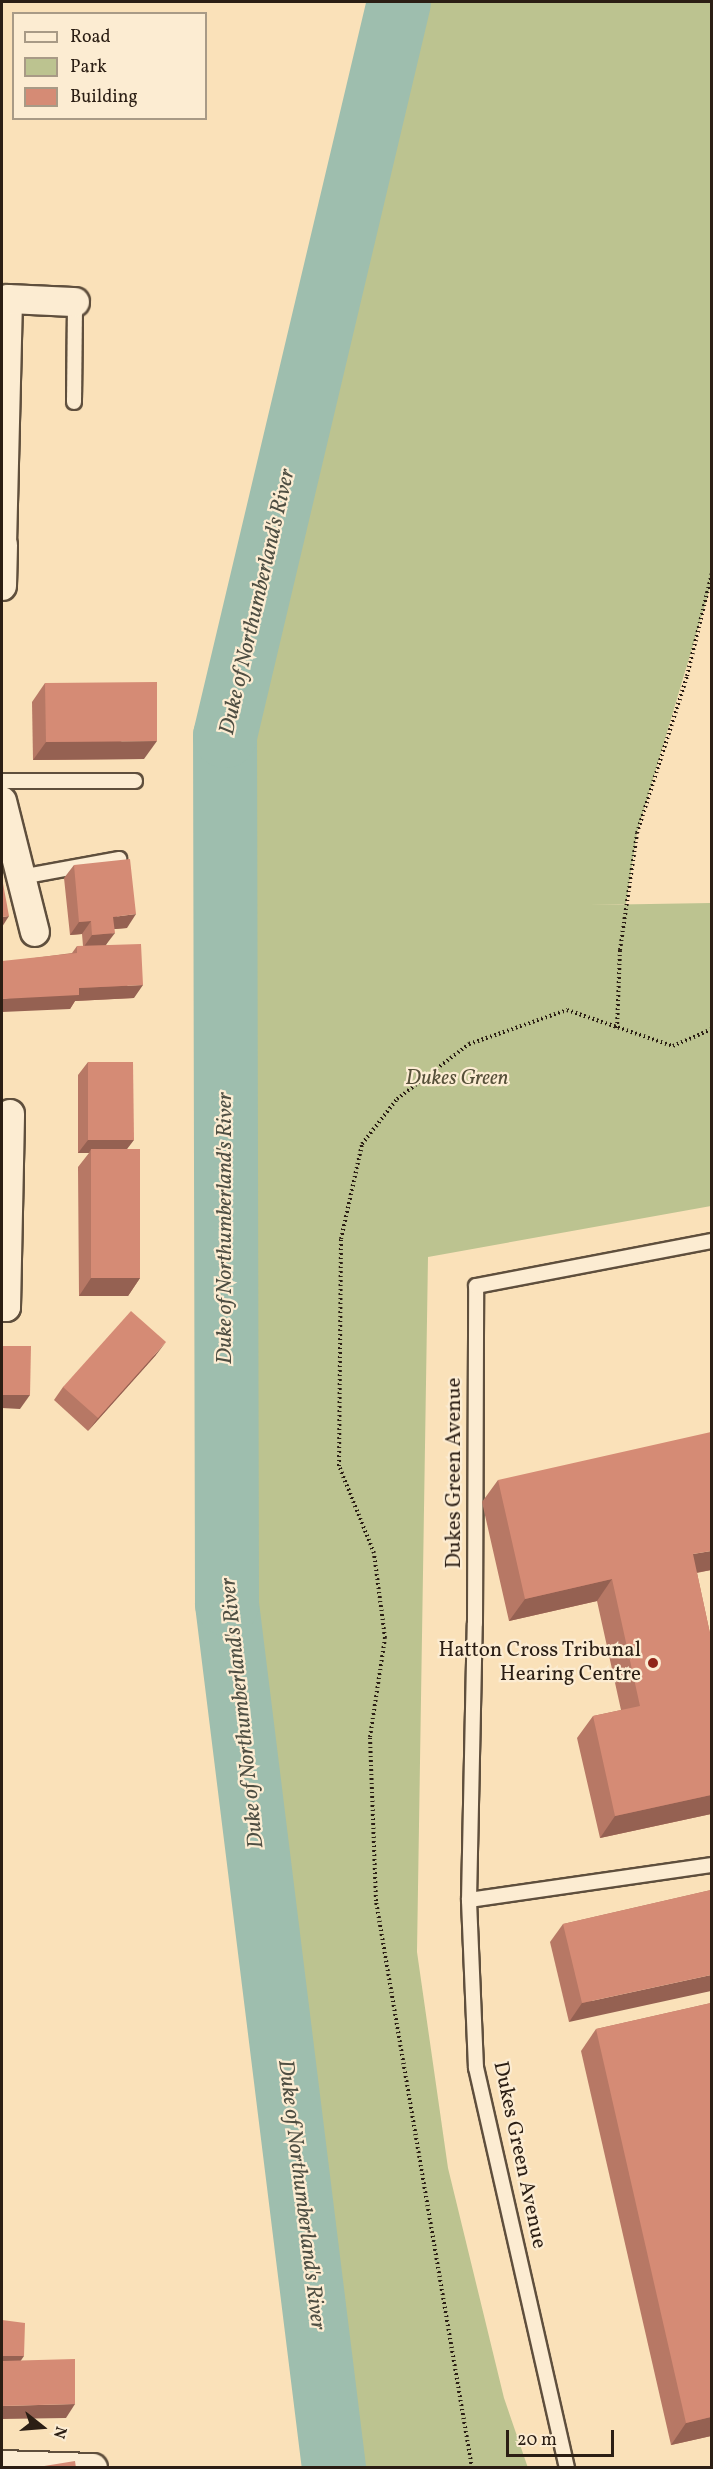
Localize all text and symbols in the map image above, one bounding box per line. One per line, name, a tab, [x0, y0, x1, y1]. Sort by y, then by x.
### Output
legend	[12, 12, 207, 120]
text: Road	[70, 25, 111, 50]
text: Park	[70, 55, 107, 80]
text: Building	[70, 85, 138, 110]
water label: Duke of Northumberland's River	[215, 466, 301, 738]
park label: Dukes Green	[405, 1066, 509, 1092]
water label: Duke of Northumberland's River	[213, 1092, 239, 1364]
street label: Dukes Green Avenue	[442, 1378, 468, 1568]
water label: Duke of Northumberland's River	[216, 1576, 270, 1850]
place label: Hatton Cross Tribunal Hearing Centre	[438, 1638, 641, 1688]
marker: Hatton Cross Tribunal Hearing Centre	[646, 1656, 660, 1670]
water label: Duke of Northumberland's River	[271, 2058, 331, 2332]
street label: Dukes Green Avenue	[487, 2059, 551, 2251]
north arrow	[12, 2397, 72, 2457]
scale bar	[509, 2418, 617, 2456]
text: N	[47, 2423, 71, 2441]
text: 20 m	[517, 2428, 557, 2453]

